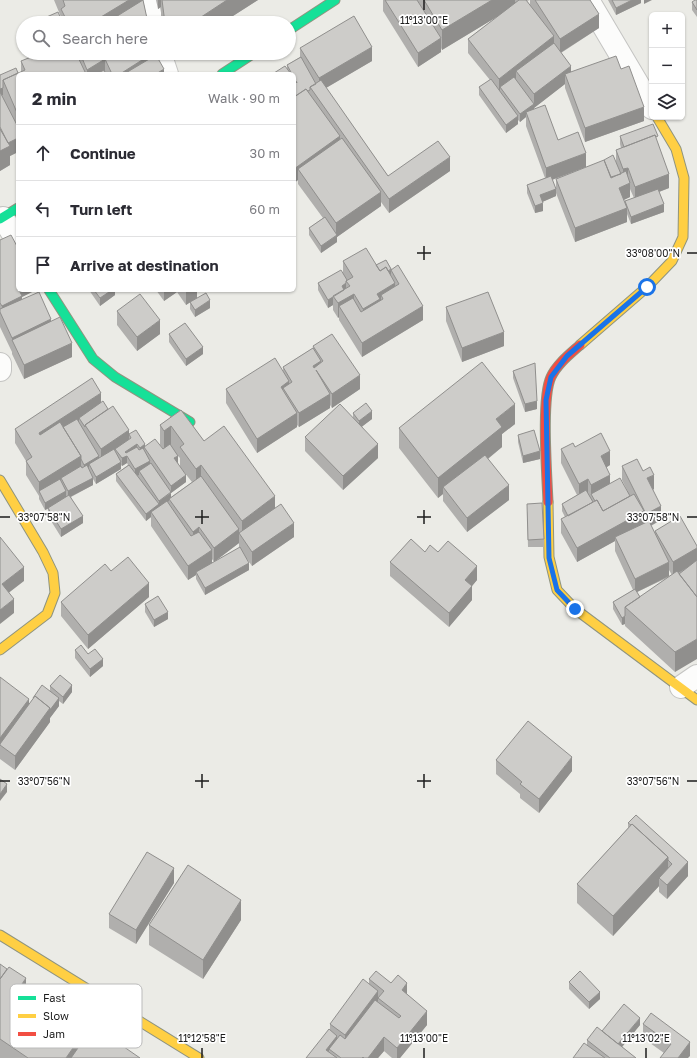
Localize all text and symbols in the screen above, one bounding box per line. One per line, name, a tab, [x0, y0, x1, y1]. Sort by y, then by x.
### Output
map controls	[649, 12, 685, 120]
button: +	[649, 12, 685, 48]
text: 11°13'00"E	[400, 14, 448, 26]
search box	[16, 16, 296, 60]
icon: search	[30, 27, 52, 49]
text: Search here	[62, 29, 148, 47]
button: −	[649, 48, 685, 84]
button: layers	[649, 84, 685, 120]
text: 2 min	[32, 88, 76, 109]
text: Walk · 90 m	[208, 90, 280, 106]
icon: ahead	[32, 142, 54, 164]
text: Continue	[70, 144, 136, 162]
text: 30 m	[250, 145, 280, 161]
icon: left	[32, 198, 54, 220]
text: Turn left	[70, 200, 132, 218]
text: 60 m	[249, 201, 280, 217]
text: 33°08'00"N	[626, 247, 680, 259]
icon: arrive	[32, 254, 54, 276]
text: Arrive at destination	[70, 256, 219, 274]
route start	[638, 278, 656, 296]
text: 33°07'58"N	[18, 511, 70, 523]
text: 33°07'58"N	[627, 511, 679, 523]
route end	[566, 600, 584, 618]
text: 33°07'56"N	[18, 775, 70, 787]
text: 33°07'56"N	[627, 775, 679, 787]
legend	[10, 984, 142, 1048]
text: Fast	[43, 991, 66, 1004]
text: Slow	[43, 1009, 69, 1022]
text: Jam	[43, 1027, 65, 1040]
text: 11°12'58"E	[178, 1032, 226, 1044]
text: 11°13'00"E	[400, 1032, 448, 1044]
text: 11°13'02"E	[622, 1032, 670, 1044]

